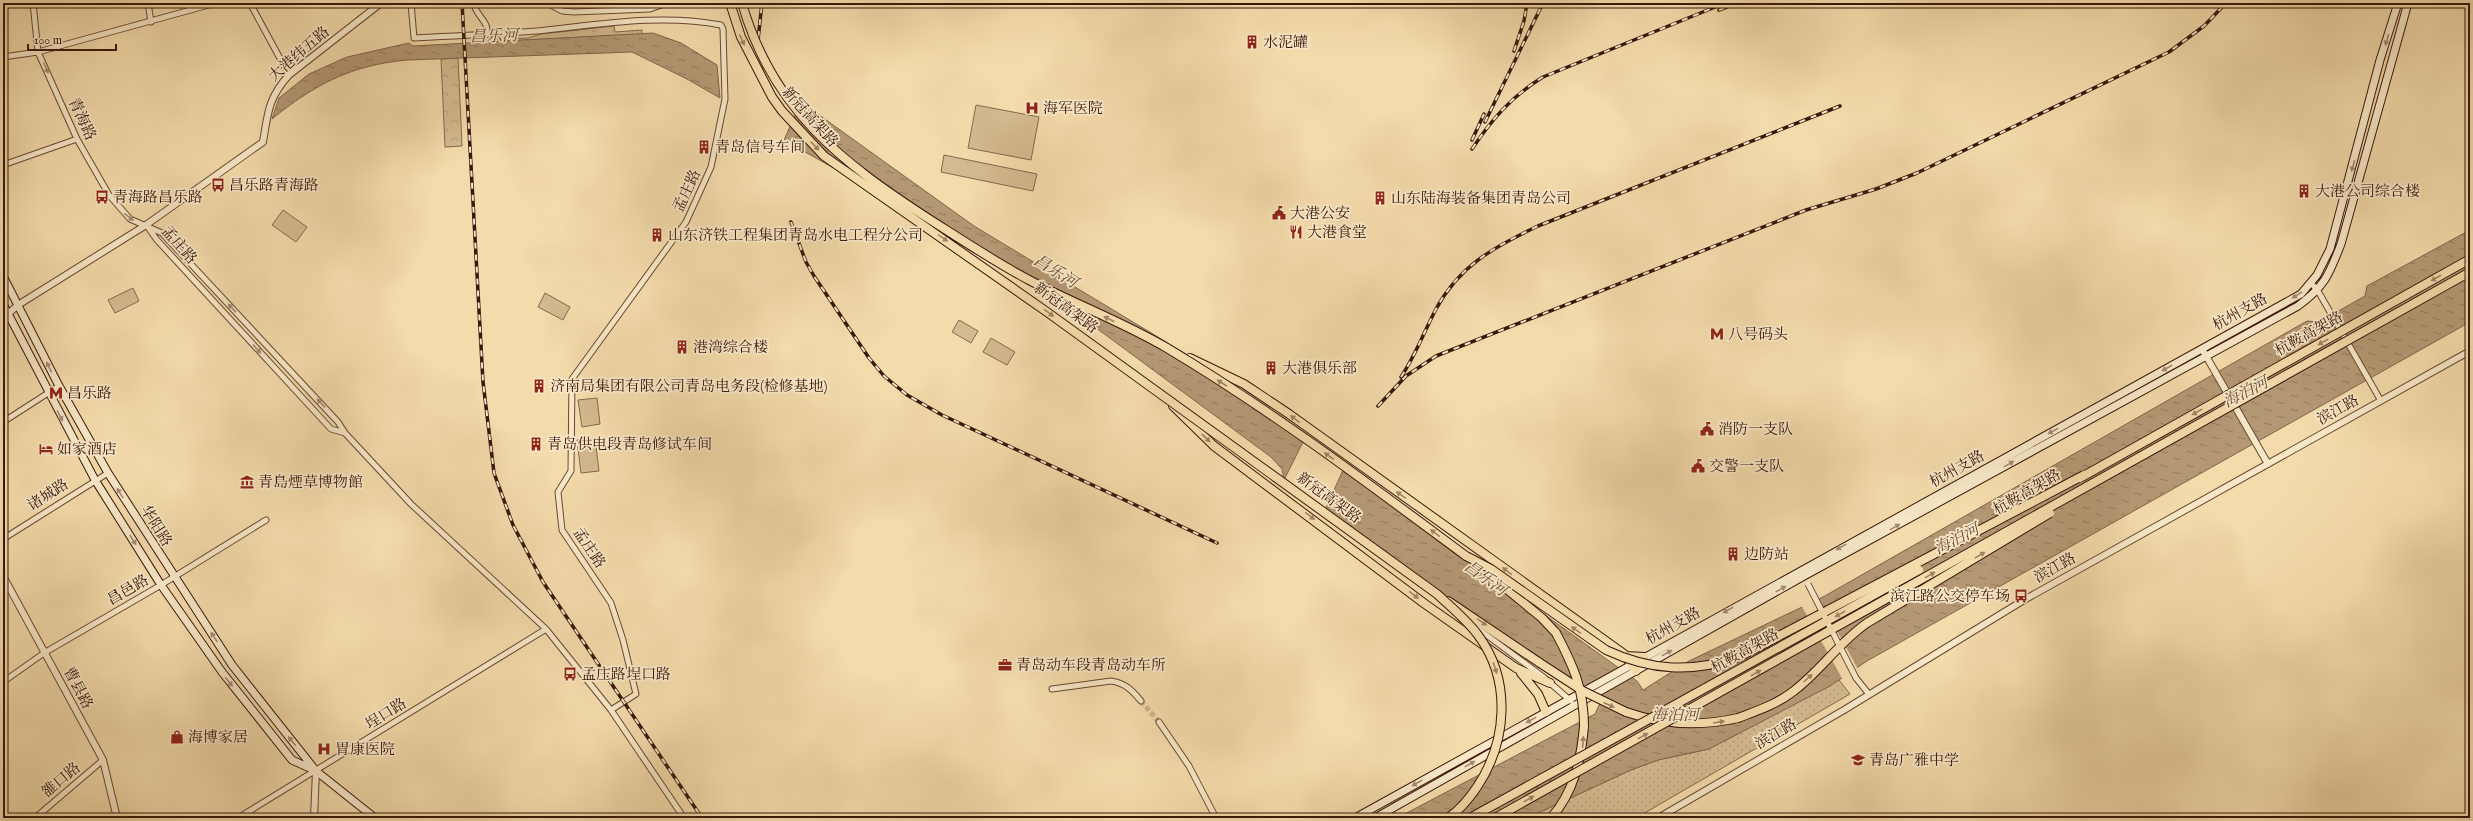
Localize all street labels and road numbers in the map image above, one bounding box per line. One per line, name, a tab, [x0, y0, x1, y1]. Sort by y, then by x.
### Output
street label: 大港纬五路	[264, 22, 334, 86]
street label: 新冠高架路	[778, 83, 842, 151]
street label: 青海路	[64, 95, 100, 143]
street label: 孟庄路	[669, 167, 705, 215]
street label: 孟庄路	[157, 222, 201, 268]
street label: 新冠高架路	[1030, 278, 1102, 338]
street label: 杭州支路	[2209, 289, 2271, 335]
street label: 杭鞍高架路	[2272, 308, 2346, 360]
street label: 滨江路	[2314, 391, 2362, 429]
street label: 杭州支路	[1926, 446, 1988, 492]
street label: 杭鞍高架路	[1990, 465, 2064, 519]
street label: 新冠高架路	[1293, 468, 1365, 528]
street label: 诸城路	[24, 475, 72, 515]
street label: 华阳路	[136, 502, 176, 550]
street label: 孟庄路	[569, 524, 609, 572]
street label: 滨江路	[2031, 549, 2079, 587]
street label: 昌邑路	[104, 571, 152, 609]
street label: 杭州支路	[1642, 603, 1704, 649]
street label: 杭鞍高架路	[1708, 625, 1782, 677]
street label: 曹县路	[59, 664, 97, 712]
street label: 埕口路	[362, 694, 410, 734]
street label: 滨江路	[1752, 715, 1800, 753]
street label: 雒口路	[38, 758, 84, 802]

